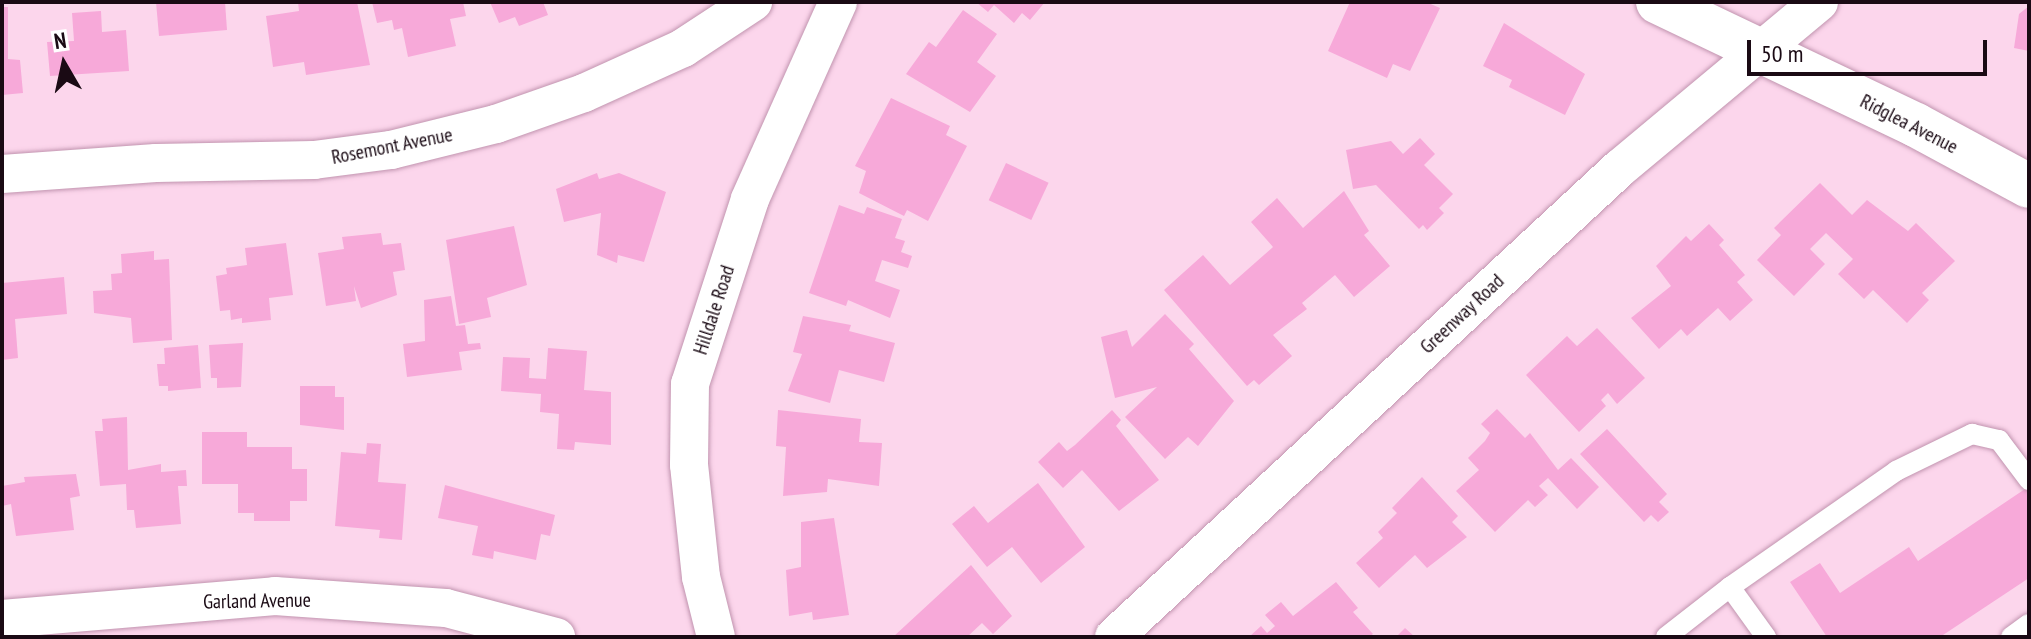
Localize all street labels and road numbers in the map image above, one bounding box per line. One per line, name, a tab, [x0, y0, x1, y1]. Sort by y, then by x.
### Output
street label: Ridglea Avenue	[1856, 89, 1962, 159]
street label: Rosemont Avenue	[329, 122, 455, 170]
street label: Hilldale Road	[688, 262, 740, 358]
street label: Greenway Road	[1415, 269, 1509, 359]
street label: Garland Avenue	[203, 588, 311, 614]

